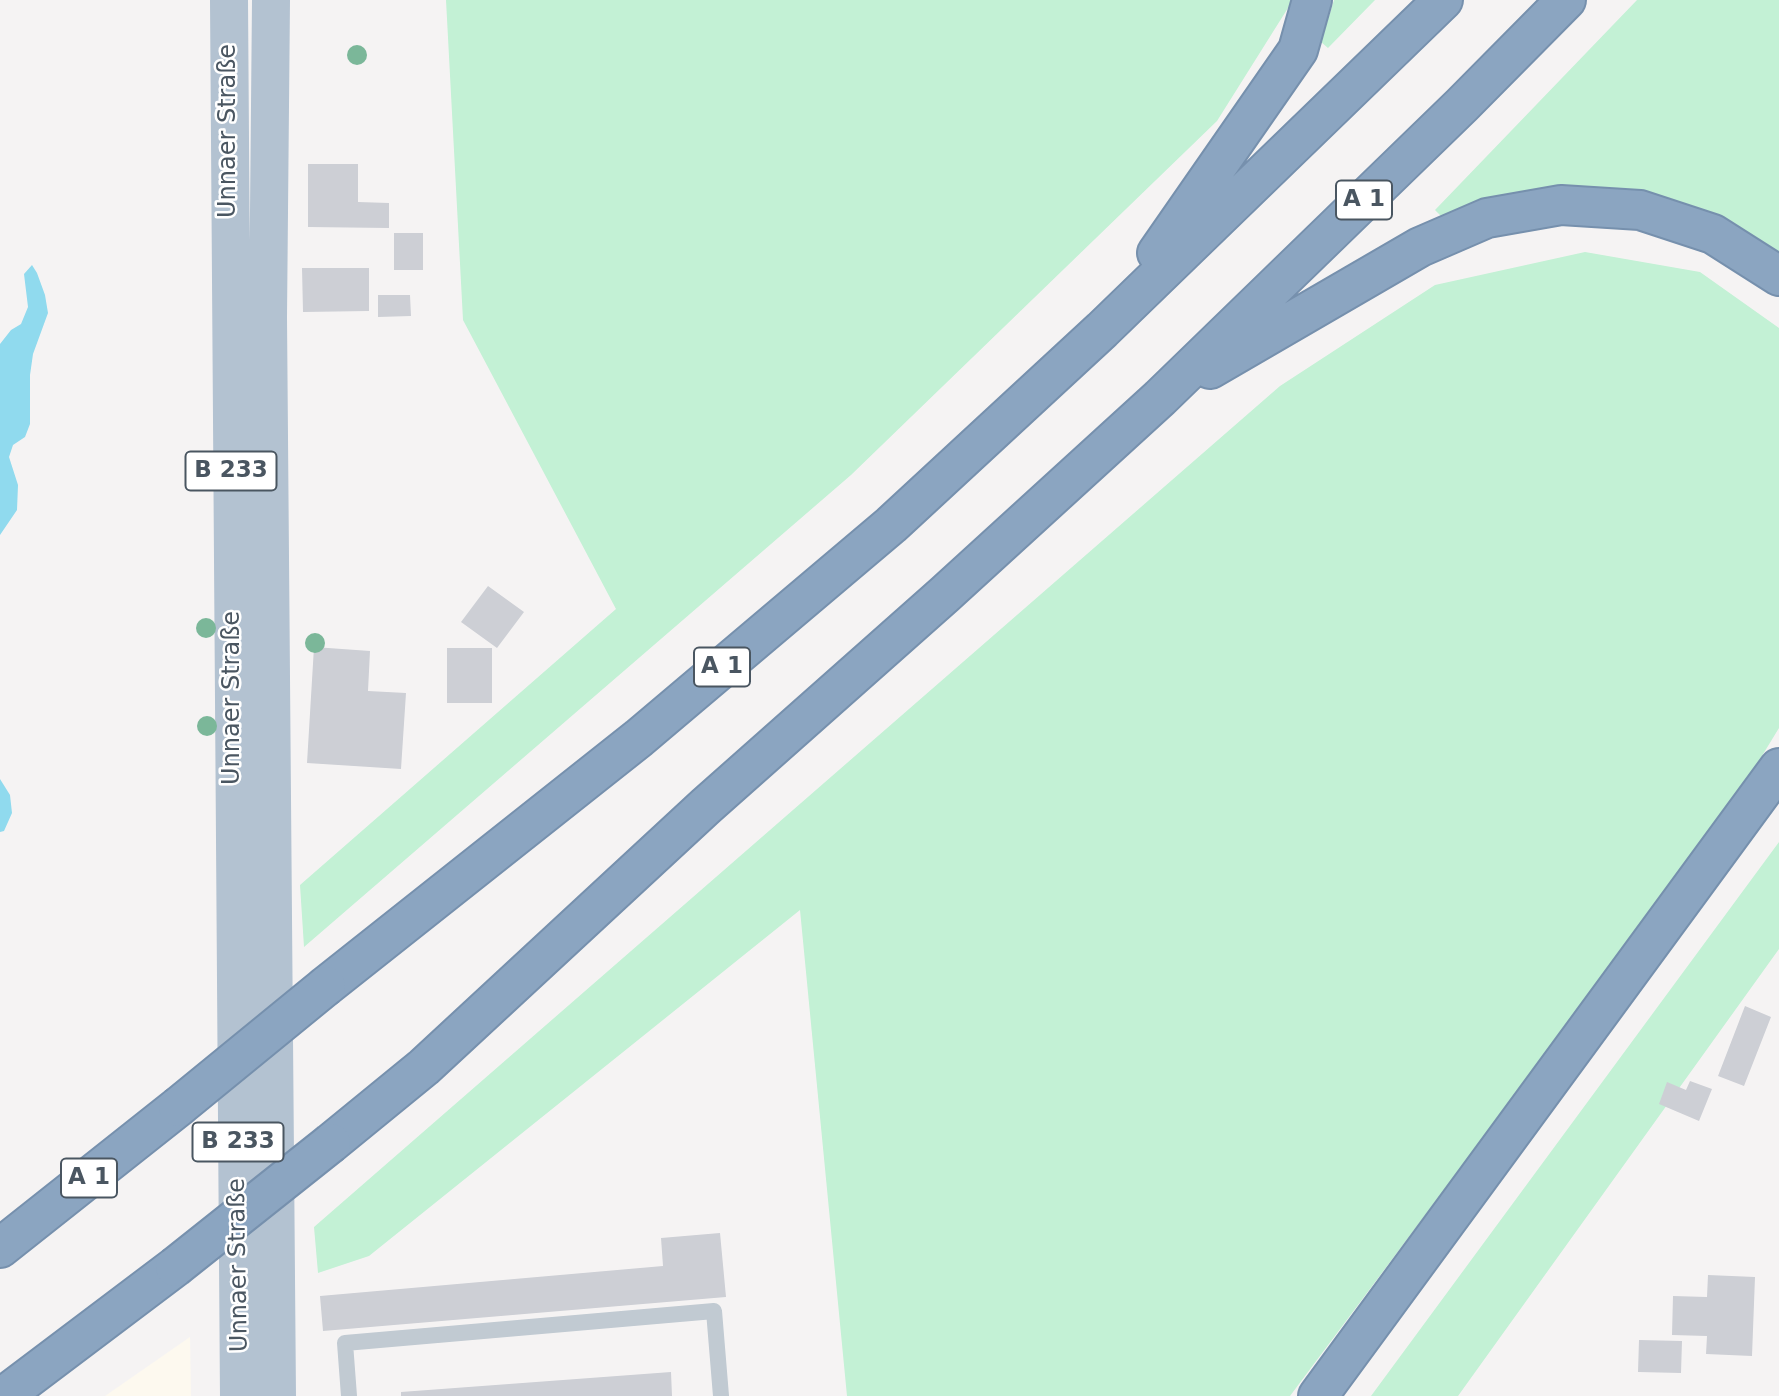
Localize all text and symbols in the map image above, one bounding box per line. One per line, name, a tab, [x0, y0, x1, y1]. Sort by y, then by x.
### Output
street label: Unnaer Straße	[215, 44, 243, 218]
road number: A 1	[1336, 181, 1392, 220]
road number: B 233	[186, 452, 276, 491]
street label: Unnaer Straße	[219, 611, 247, 785]
road number: A 1	[694, 648, 750, 687]
road number: B 233	[192, 1122, 284, 1162]
road number: A 1	[61, 1158, 117, 1198]
street label: Unnaer Straße	[223, 1178, 255, 1352]

